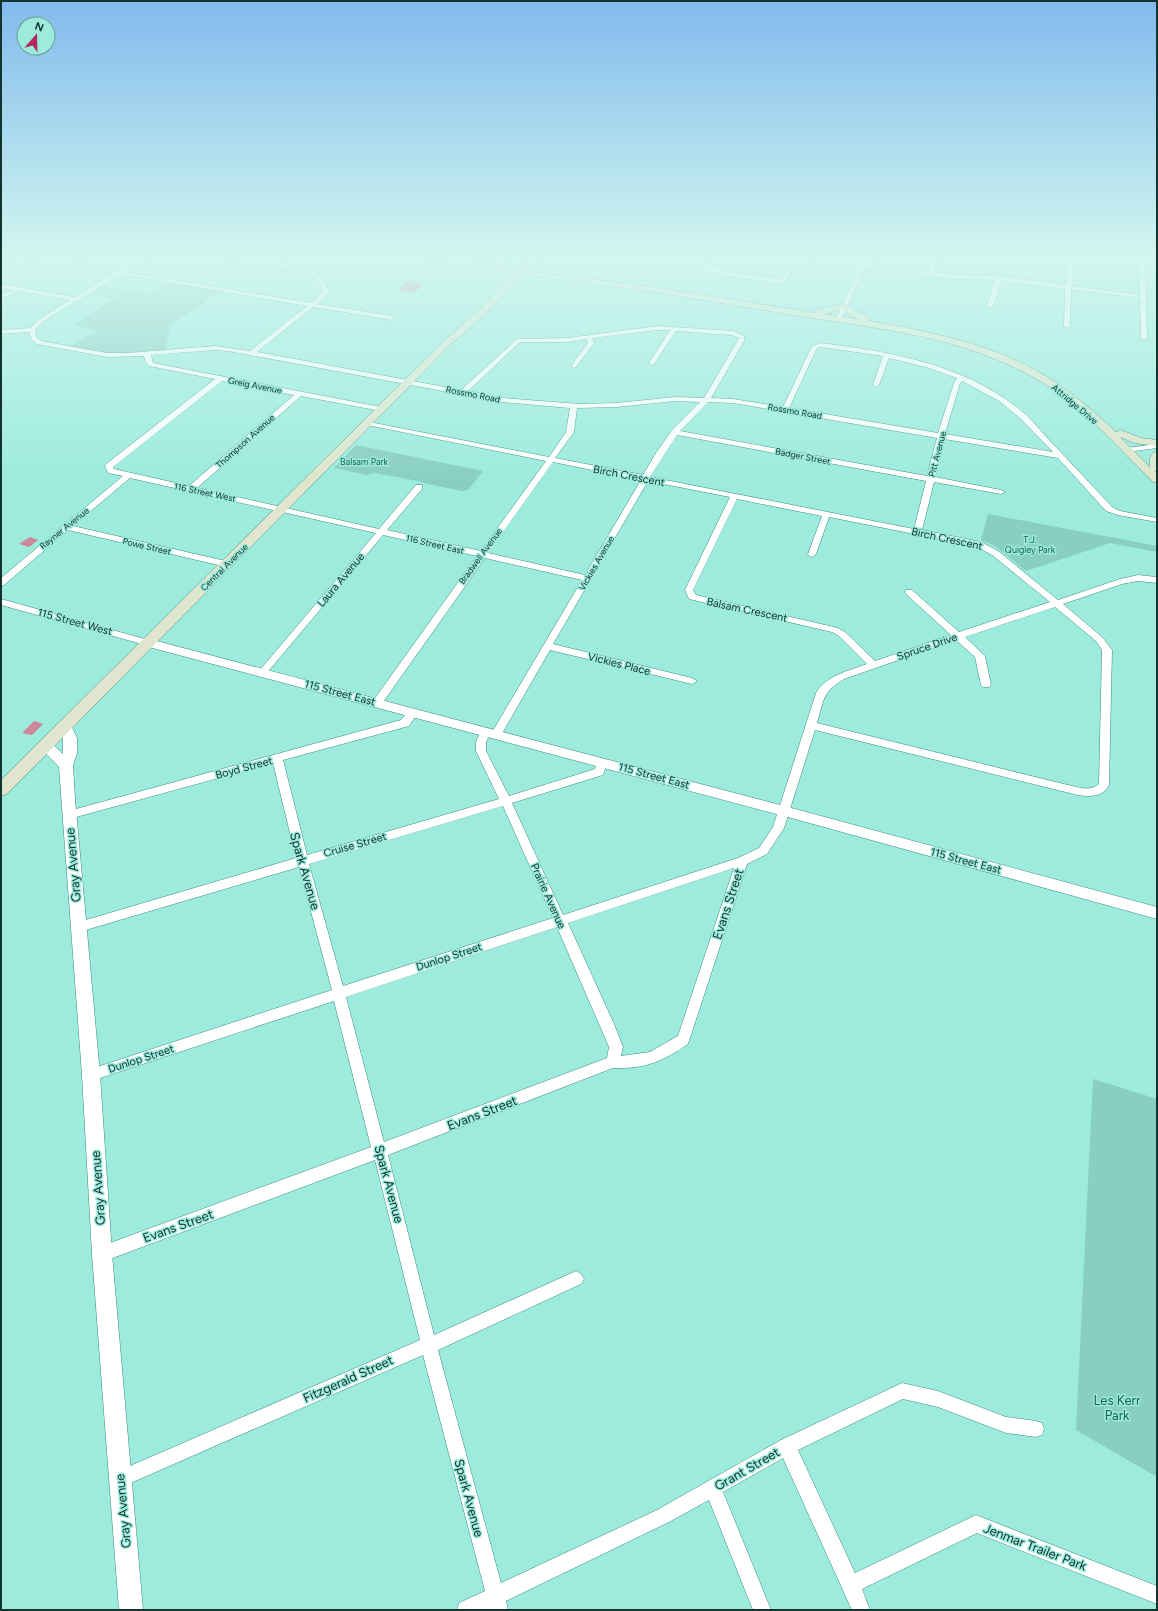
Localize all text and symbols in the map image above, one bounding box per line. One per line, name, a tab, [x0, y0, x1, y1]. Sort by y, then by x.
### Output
north arrow	[16, 16, 56, 56]
text: N	[33, 20, 45, 35]
street label: Greig Avenue	[227, 374, 283, 396]
street label: Attridge Drive	[1050, 382, 1100, 426]
street label: Rossmo Road	[445, 383, 501, 405]
street label: Rossmo Road	[767, 401, 823, 421]
street label: Thompson Avenue	[213, 412, 277, 470]
street label: Pitt Avenue	[926, 430, 948, 478]
street label: Badger Street	[774, 445, 832, 467]
park label: Balsam Park	[340, 456, 389, 467]
street label: Birch Crescent	[592, 463, 666, 489]
street label: 116 Street West	[173, 480, 238, 504]
street label: Rayner Avenue	[37, 505, 91, 551]
street label: Birch Crescent	[910, 525, 984, 553]
street label: Bradwell Avenue	[456, 526, 504, 586]
street label: 116 Street East	[405, 532, 466, 556]
street label: Vickies Avenue	[576, 534, 616, 592]
park label: T.J. Quigley Park	[1005, 534, 1056, 555]
street label: Powe Street	[122, 535, 173, 557]
street label: Central Avenue	[198, 541, 250, 593]
street label: Laura Avenue	[315, 550, 367, 610]
street label: Balsam Crescent	[705, 595, 789, 625]
street label: 115 Street West	[36, 606, 114, 638]
street label: Spruce Drive	[895, 631, 959, 663]
street label: Vickies Place	[586, 650, 652, 678]
street label: 115 Street East	[303, 677, 377, 709]
street label: Boyd Street	[214, 754, 274, 782]
street label: 115 Street East	[617, 760, 691, 792]
street label: Gray Avenue	[62, 827, 84, 903]
street label: Spark Avenue	[287, 830, 323, 912]
street label: Cruise Street	[322, 830, 388, 860]
street label: 115 Street East	[929, 845, 1003, 877]
street label: Prairie Avenue	[528, 861, 568, 931]
street label: Evans Street	[709, 866, 747, 941]
street label: Dunlop Street	[414, 940, 484, 974]
street label: Dunlop Street	[106, 1042, 176, 1076]
street label: Evans Street	[445, 1093, 519, 1133]
street label: Spark Avenue	[371, 1143, 407, 1225]
street label: Gray Avenue	[88, 1150, 108, 1226]
street label: Evans Street	[141, 1206, 215, 1246]
street label: Fitzgerald Street	[301, 1352, 396, 1406]
park label: Les Kerr Park	[1094, 1393, 1141, 1423]
street label: Grant Street	[712, 1444, 782, 1494]
street label: Spark Avenue	[451, 1457, 487, 1539]
street label: Gray Avenue	[112, 1473, 134, 1549]
street label: Jenmar Trailer Park	[981, 1520, 1089, 1574]

